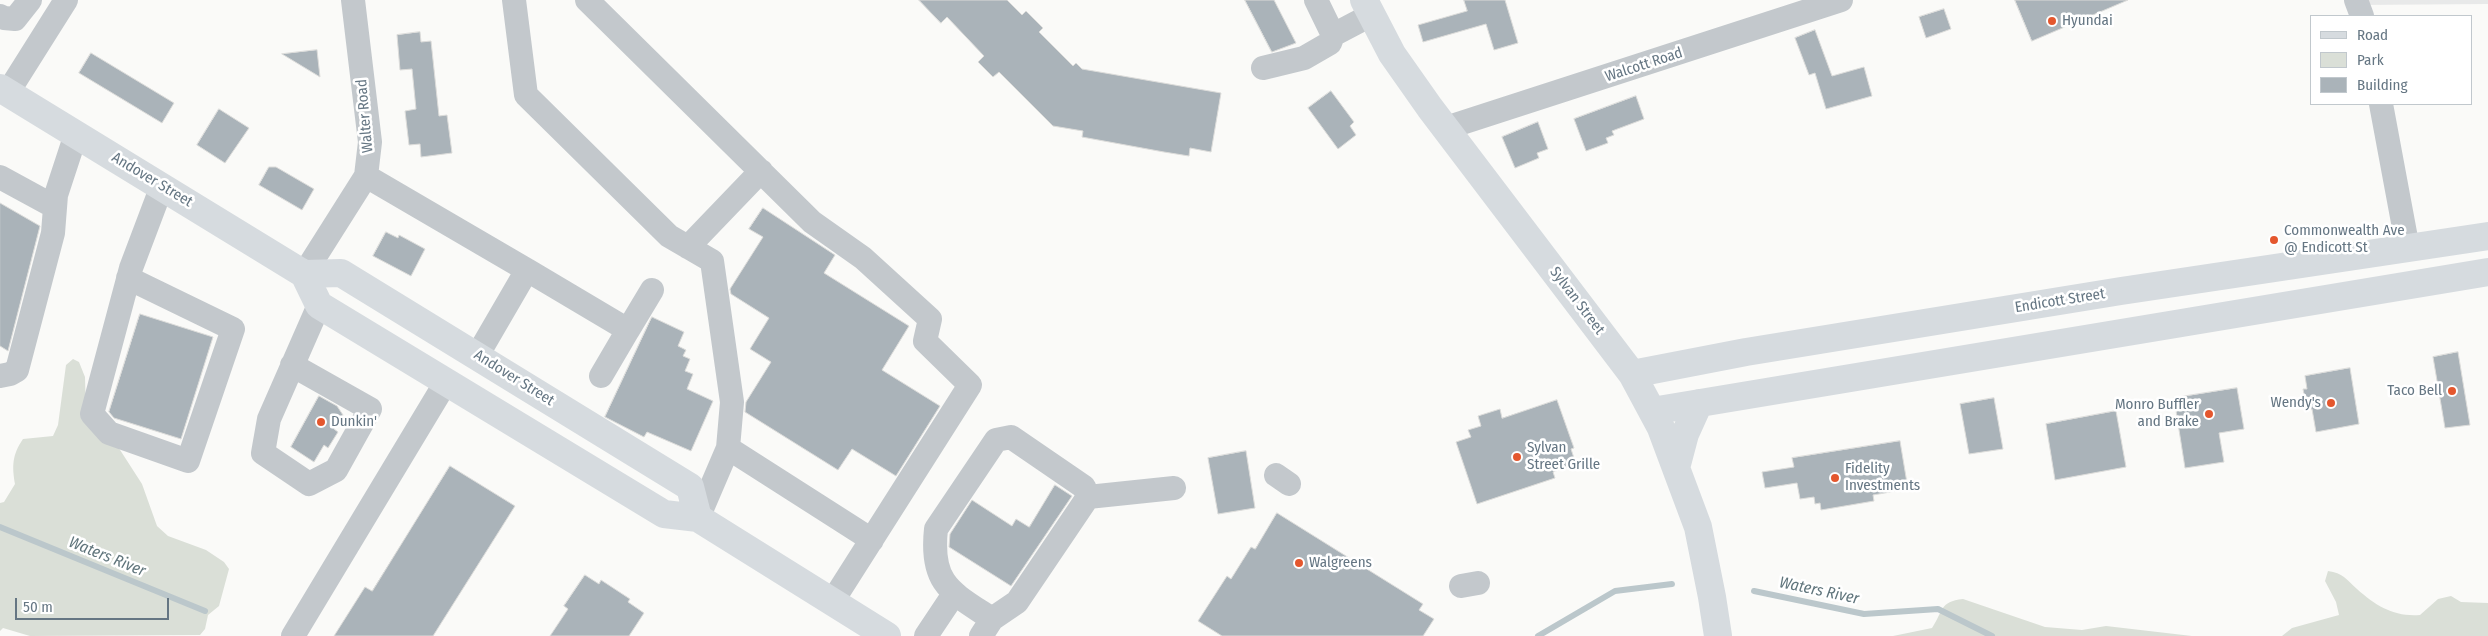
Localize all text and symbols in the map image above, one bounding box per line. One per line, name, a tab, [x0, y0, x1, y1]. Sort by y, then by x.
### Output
place label: Hyundai	[2062, 12, 2113, 30]
marker: Hyundai	[2046, 15, 2058, 27]
legend	[2310, 15, 2473, 105]
text: Road	[2357, 26, 2388, 44]
street label: Walcott Road	[1603, 44, 1685, 86]
text: Park	[2357, 51, 2384, 69]
text: Building	[2357, 76, 2408, 94]
street label: Walter Road	[353, 78, 377, 154]
street label: Andover Street	[108, 149, 196, 211]
place label: Commonwealth Ave @ Endicott St	[2284, 222, 2405, 257]
marker: Commonwealth Ave @ Endicott St	[2268, 234, 2280, 246]
street label: Sylvan Street	[1546, 264, 1608, 338]
street label: Endicott Street	[2014, 285, 2106, 317]
street label: Andover Street	[471, 346, 557, 410]
place label: Taco Bell	[2387, 382, 2442, 400]
marker: Taco Bell	[2446, 385, 2458, 397]
place label: Wendy's	[2271, 394, 2321, 412]
place label: Monro Buffler and Brake	[2115, 396, 2199, 431]
marker: Wendy's	[2325, 397, 2337, 409]
marker: Monro Buffler and Brake	[2203, 408, 2215, 420]
place label: Dunkin'	[331, 413, 377, 431]
marker: Dunkin'	[315, 416, 327, 428]
place label: Sylvan Street Grille	[1527, 439, 1600, 474]
marker: Sylvan Street Grille	[1511, 451, 1523, 463]
place label: Fidelity Investments	[1845, 460, 1920, 495]
marker: Fidelity Investments	[1829, 472, 1841, 484]
water label: Waters River	[66, 533, 148, 581]
place label: Walgreens	[1309, 554, 1372, 572]
marker: Walgreens	[1293, 557, 1305, 569]
water label: Waters River	[1777, 573, 1861, 609]
scale bar	[18, 588, 171, 620]
text: 50 m	[23, 598, 53, 616]

